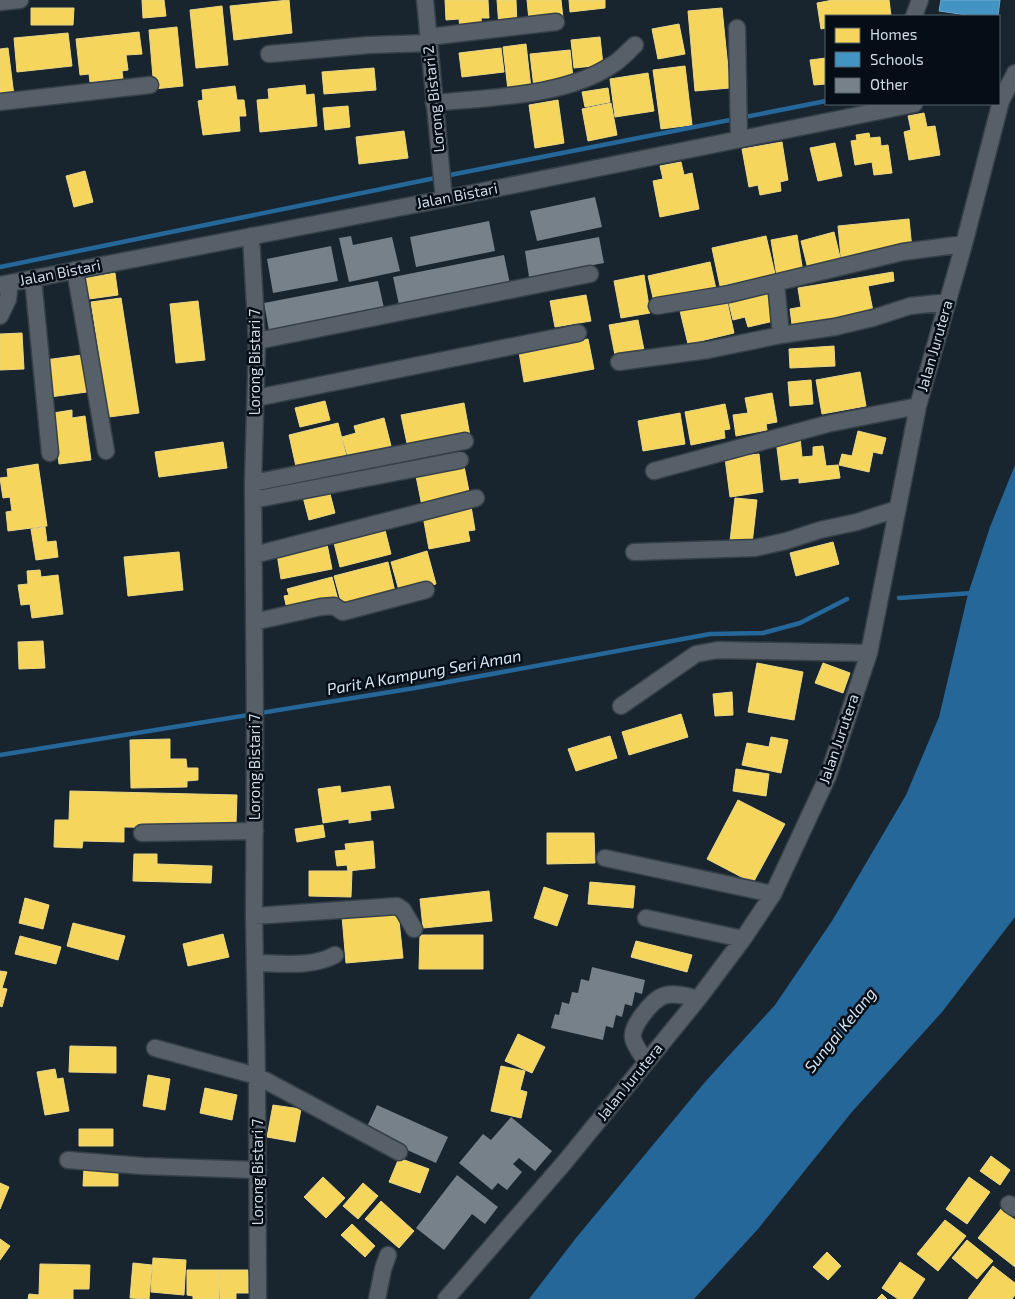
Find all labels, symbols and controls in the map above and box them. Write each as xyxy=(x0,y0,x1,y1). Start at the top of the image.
legend xyxy=(825,15,1000,105)
text: Homes xyxy=(870,25,917,43)
street label: Lorong Bistari 2 xyxy=(418,45,448,153)
text: Schools xyxy=(870,50,924,68)
text: Other xyxy=(870,75,909,93)
street label: Jalan Bistari xyxy=(415,178,499,212)
street label: Jalan Bistari xyxy=(18,255,102,289)
street label: Jalan Jurutera xyxy=(912,298,956,393)
street label: Lorong Bistari 7 xyxy=(245,309,263,415)
water label: Parit A Kampung Seri Aman xyxy=(325,645,523,698)
street label: Jalan Jurutera xyxy=(814,691,862,786)
street label: Lorong Bistari 7 xyxy=(245,714,263,820)
water label: Sungai Kelang xyxy=(800,984,879,1076)
street label: Jalan Jurutera xyxy=(593,1039,666,1124)
street label: Lorong Bistari 7 xyxy=(248,1119,266,1225)

